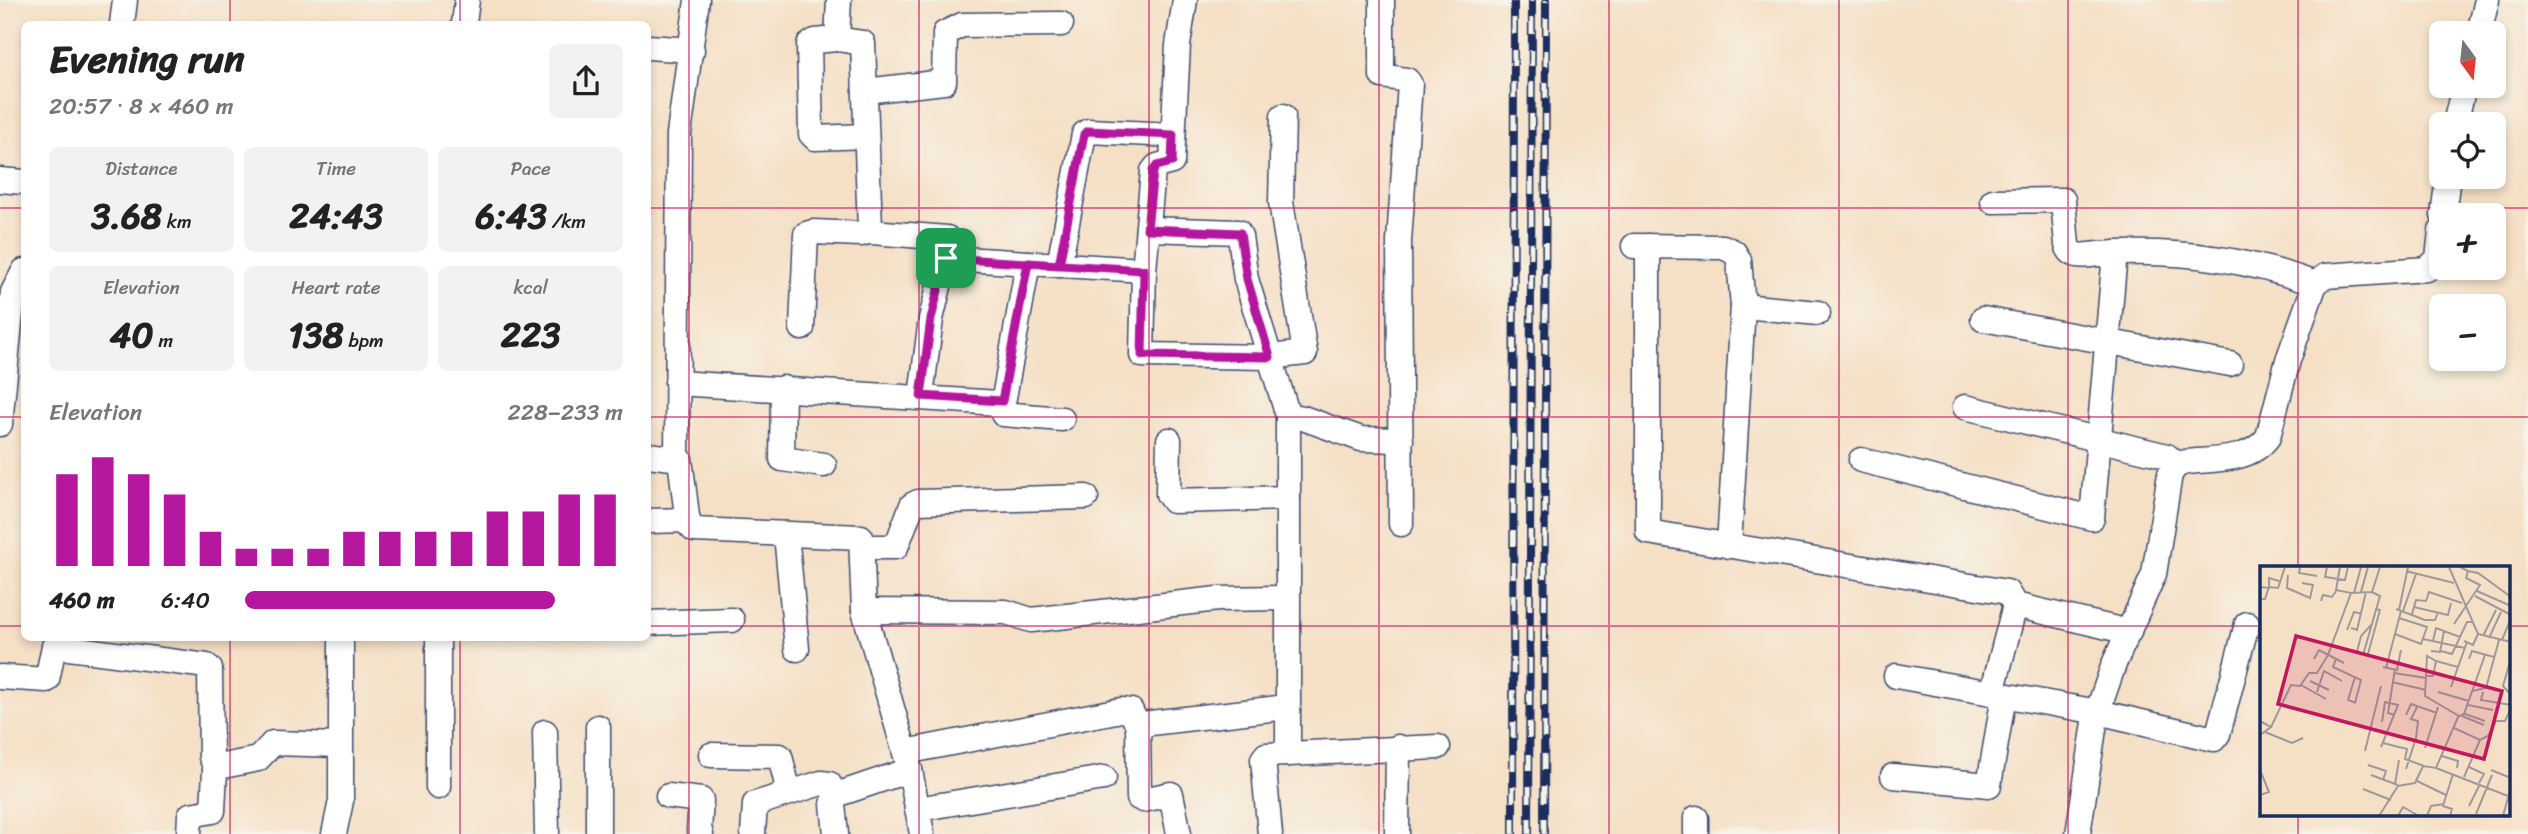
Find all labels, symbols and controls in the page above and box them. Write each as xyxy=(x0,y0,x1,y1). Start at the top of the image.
north arrow xyxy=(2429,21,2506,98)
map controls xyxy=(2429,21,2506,371)
text: Evening run xyxy=(49,26,245,93)
button: share xyxy=(549,44,623,118)
text: 20:57 · 8 × 460 m xyxy=(49,86,233,127)
button: locate xyxy=(2429,112,2506,189)
text: Distance xyxy=(105,152,177,185)
text: Time xyxy=(316,152,356,185)
text: Pace xyxy=(511,152,551,185)
text: 3.68 xyxy=(91,185,162,247)
text: 24:43 xyxy=(289,185,383,247)
text: 6:43 xyxy=(475,185,547,247)
button: + xyxy=(2429,203,2506,280)
text: km xyxy=(162,205,192,238)
text: /km xyxy=(547,205,586,238)
pin xyxy=(916,228,976,288)
icon: arrive xyxy=(927,239,965,277)
text: Elevation xyxy=(103,271,180,304)
text: Heart rate xyxy=(291,271,381,304)
text: kcal xyxy=(513,271,548,304)
button: − xyxy=(2429,294,2506,371)
text: 40 xyxy=(110,304,154,366)
text: 138 xyxy=(288,304,344,366)
text: 223 xyxy=(501,304,560,366)
text: m xyxy=(154,324,173,357)
text: bpm xyxy=(344,324,384,357)
text: Elevation xyxy=(49,392,142,433)
text: 228–233 m xyxy=(507,392,623,433)
inset map xyxy=(2260,566,2510,816)
text: 460 m xyxy=(49,580,115,621)
text: 6:40 xyxy=(161,580,210,621)

